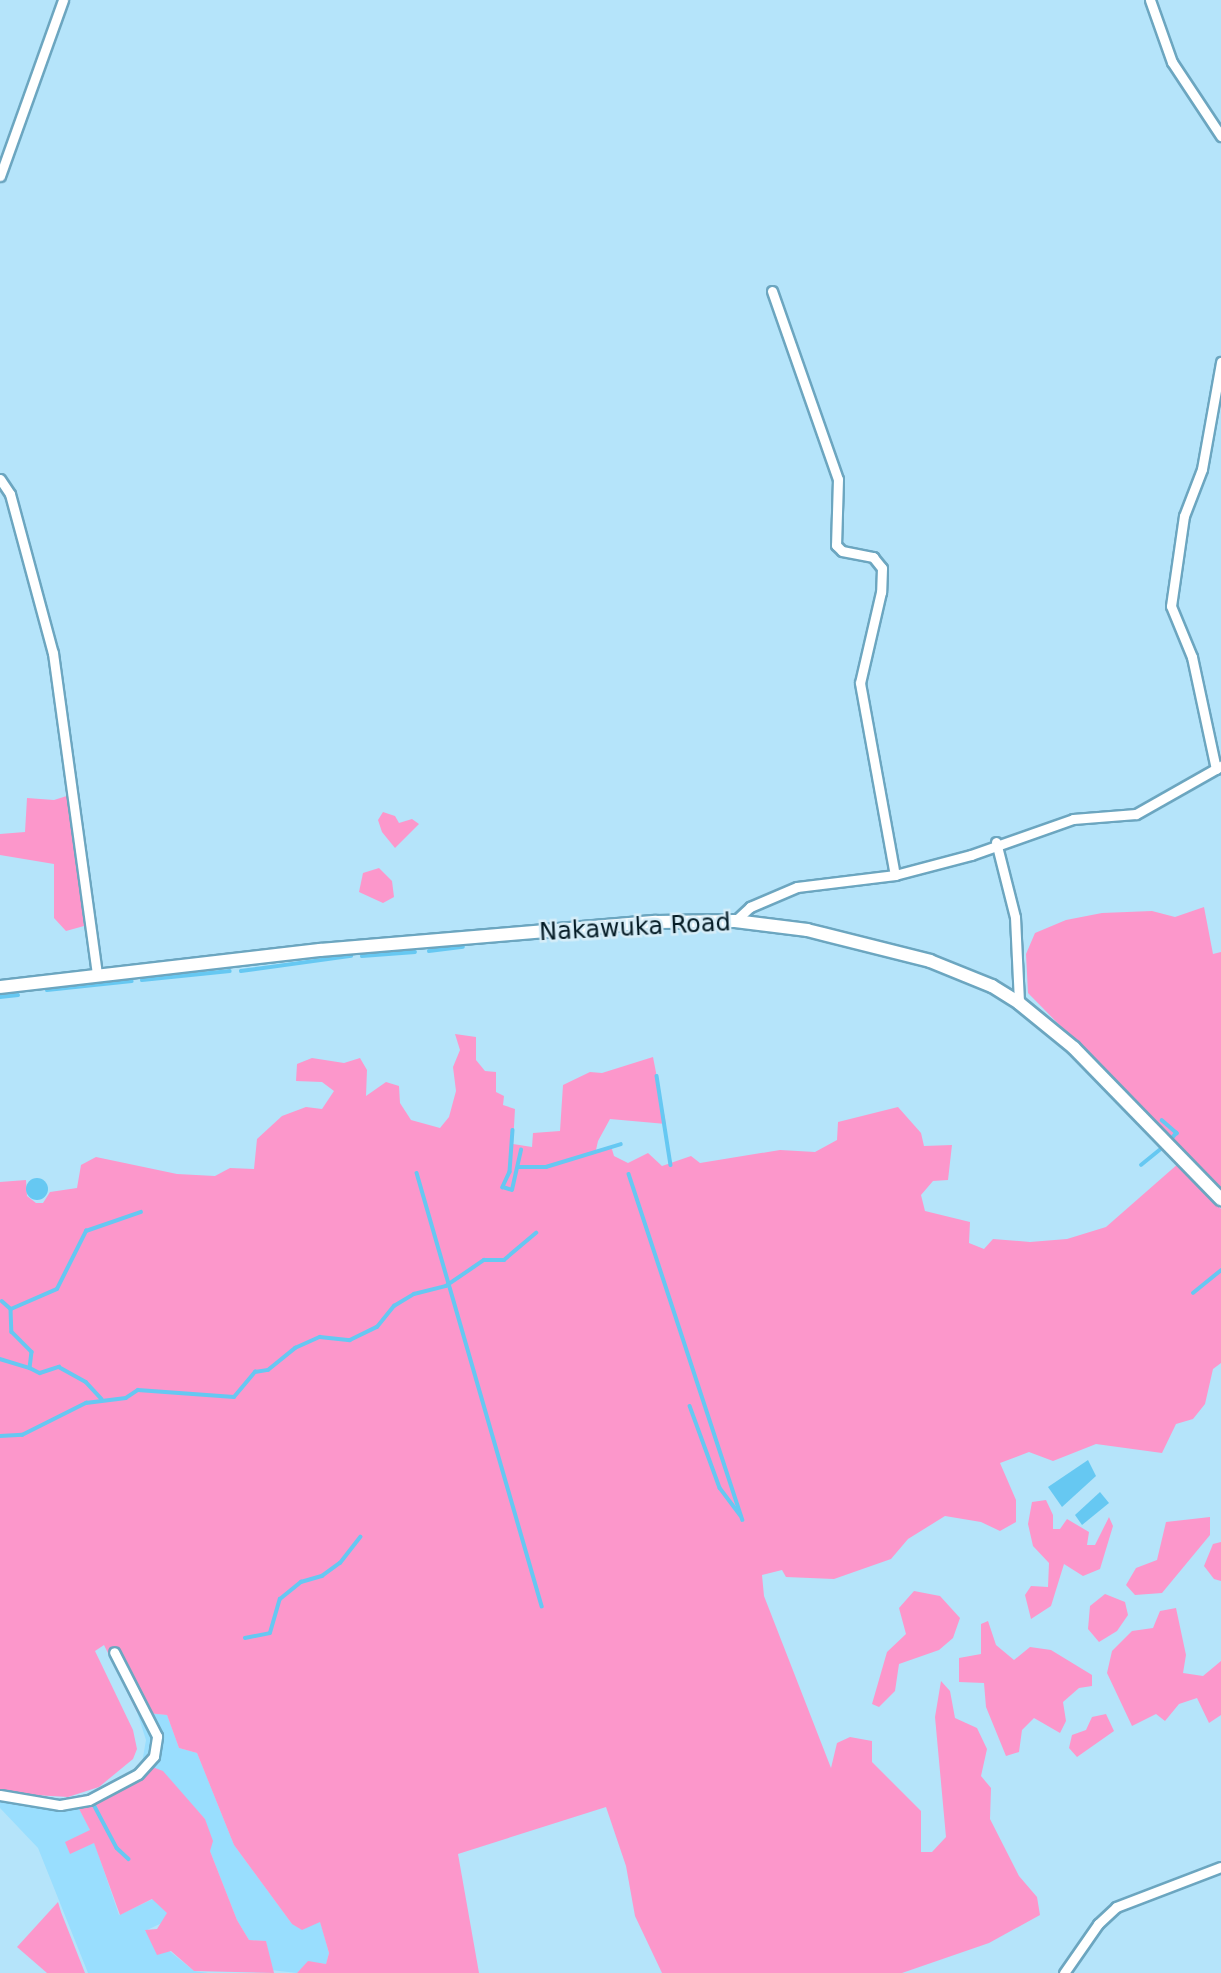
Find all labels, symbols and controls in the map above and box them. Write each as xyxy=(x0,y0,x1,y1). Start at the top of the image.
street label: Nakawuka Road xyxy=(539,909,731,947)

